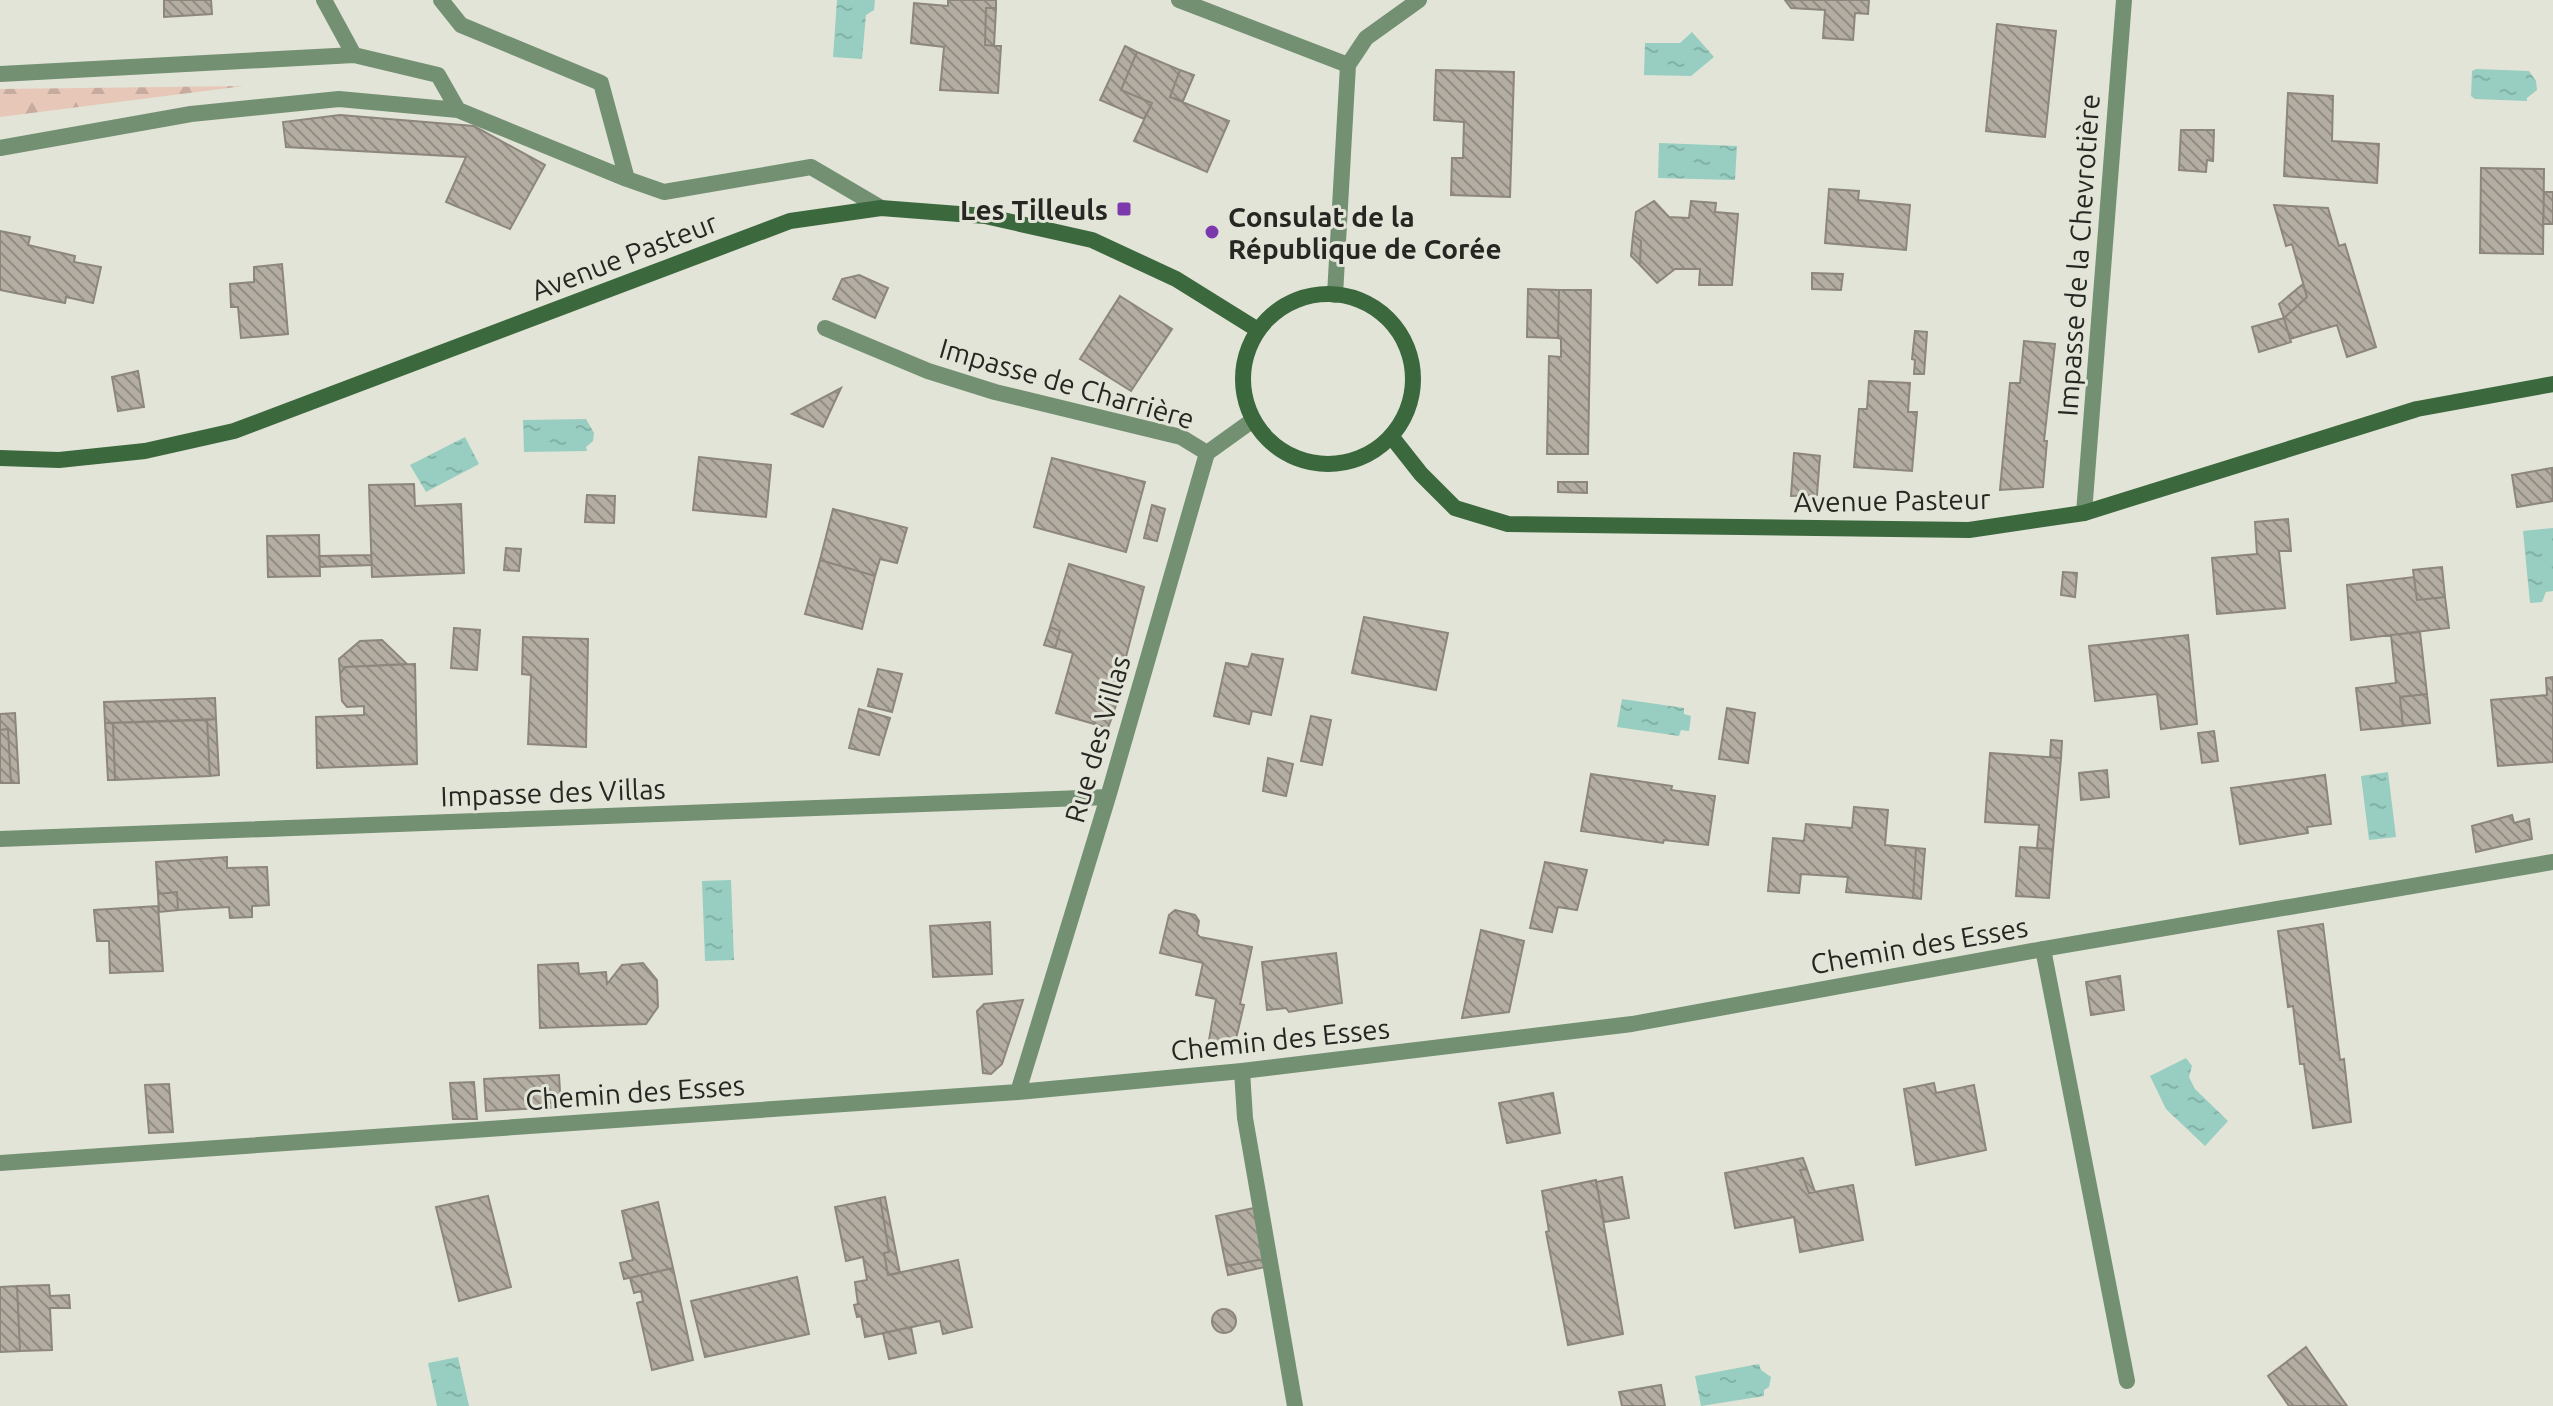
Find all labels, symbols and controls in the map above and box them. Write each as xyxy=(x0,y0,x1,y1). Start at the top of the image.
street label: Impasse de la Chevrotière xyxy=(2051,93,2105,417)
place label: Les Tilleuls xyxy=(960,194,1108,225)
marker: Les Tilleuls xyxy=(1115,200,1133,218)
place label: Consulat de la République de Corée xyxy=(1228,201,1502,264)
street label: Avenue Pasteur xyxy=(527,206,722,306)
marker: Consulat de la République de Corée xyxy=(1203,223,1221,241)
street label: Impasse de Charrière xyxy=(936,332,1198,434)
street label: Avenue Pasteur xyxy=(1793,483,1991,517)
street label: Rue des Villas xyxy=(1058,652,1136,826)
street label: Impasse des Villas xyxy=(440,773,666,811)
street label: Chemin des Esses xyxy=(1808,911,2030,979)
street label: Chemin des Esses xyxy=(1169,1012,1391,1066)
street label: Chemin des Esses xyxy=(524,1069,746,1115)

